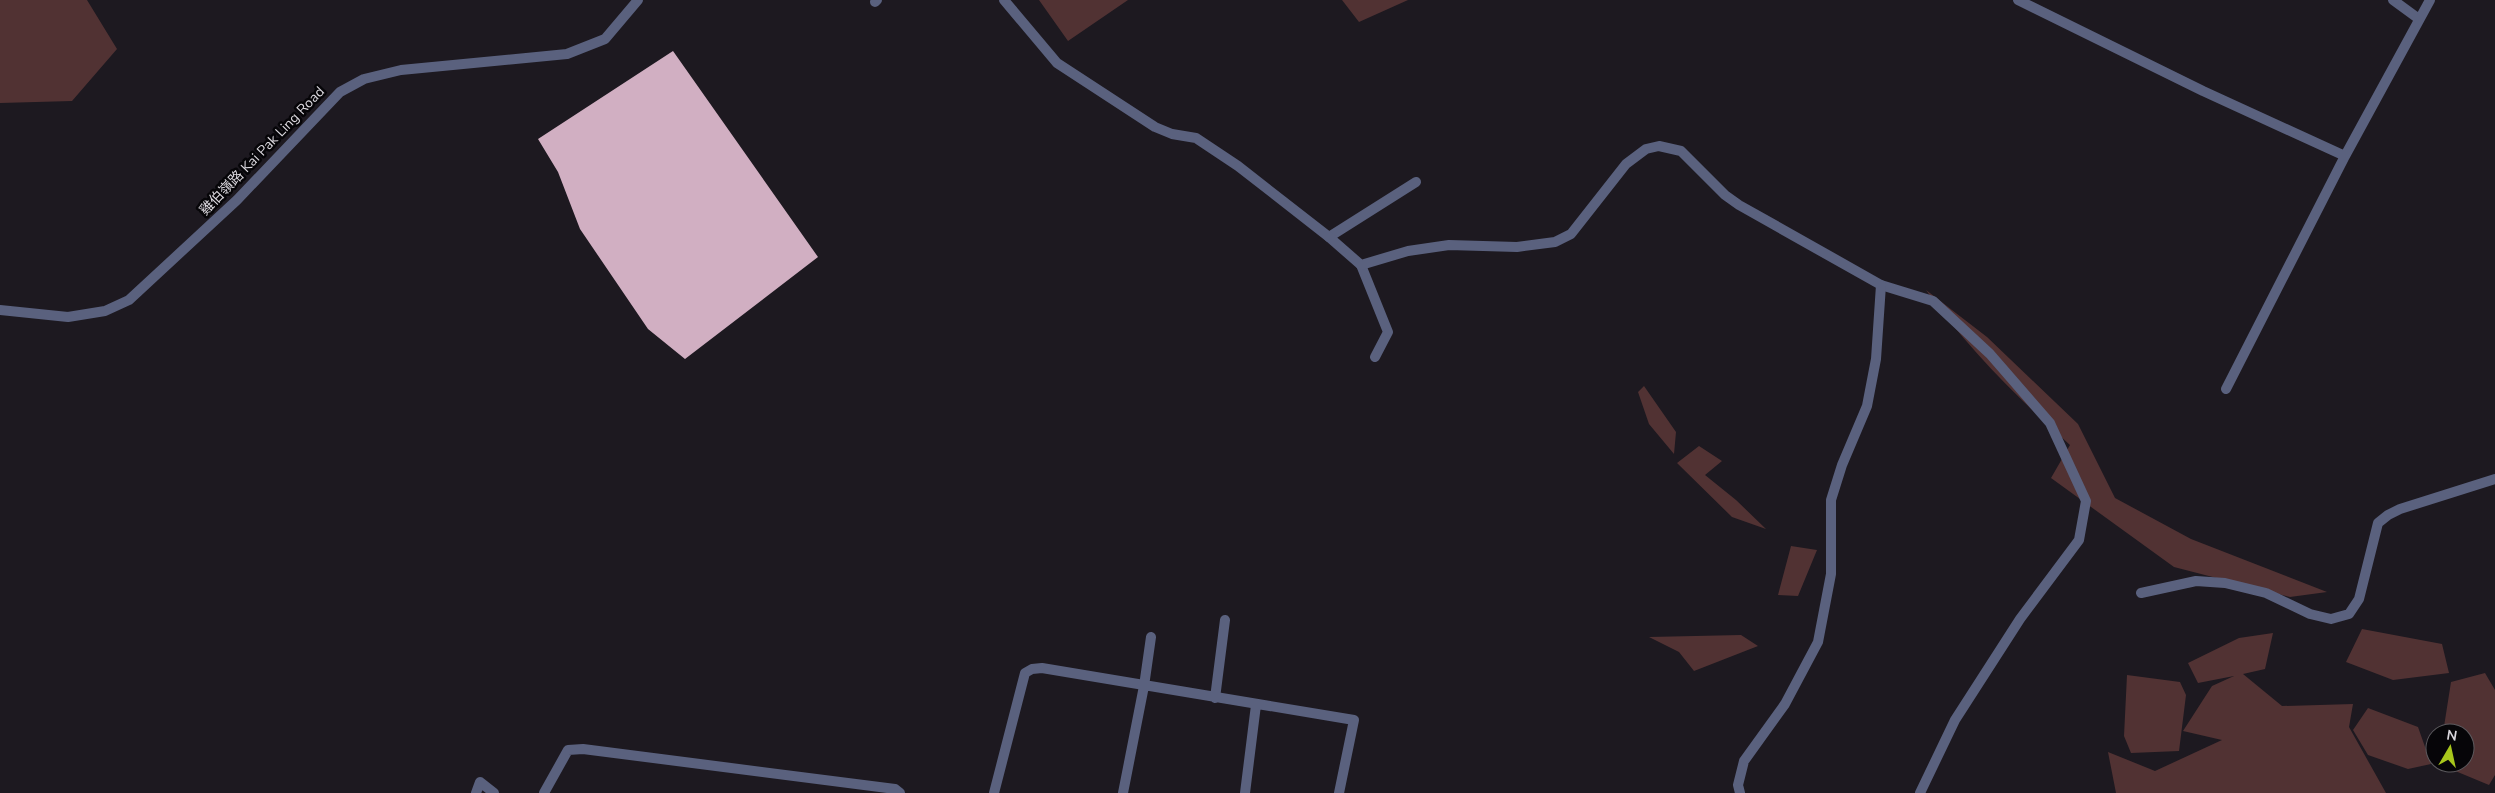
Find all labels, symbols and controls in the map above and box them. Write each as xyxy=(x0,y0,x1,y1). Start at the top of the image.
street label: 雞伯嶺路 Kai Pak Ling Road xyxy=(195,82,329,220)
north arrow xyxy=(2425,723,2475,773)
text: N xyxy=(2445,725,2459,746)

